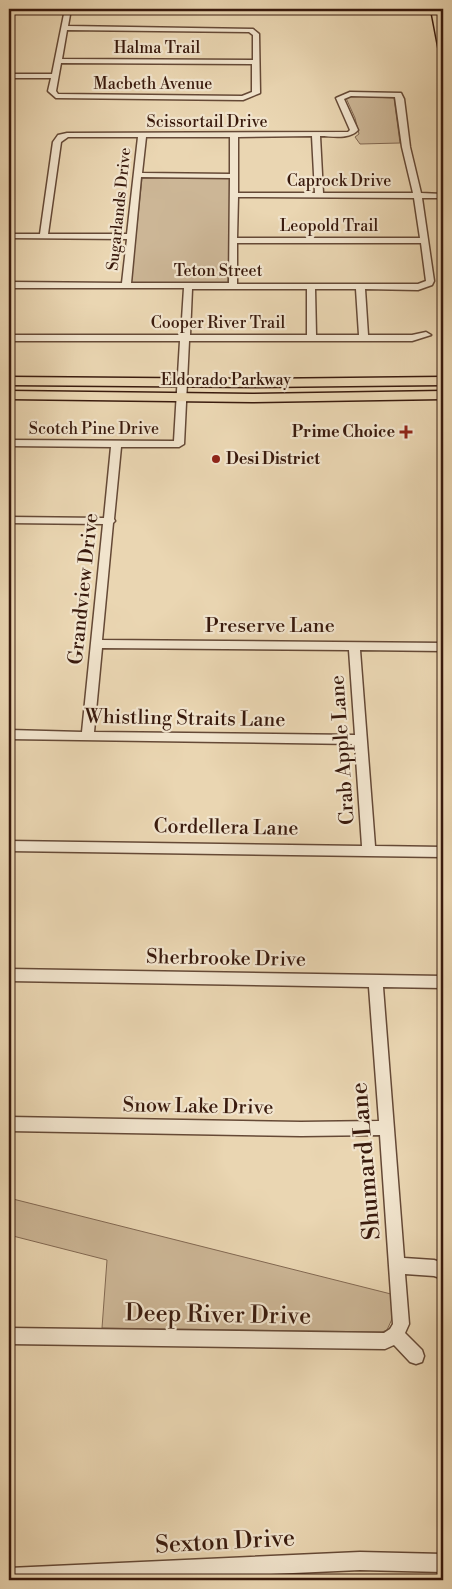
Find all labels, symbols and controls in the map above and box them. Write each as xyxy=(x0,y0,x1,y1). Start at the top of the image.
street label: Halma Trail xyxy=(114,38,201,58)
street label: Macbeth Avenue xyxy=(94,74,212,94)
street label: Scissortail Drive xyxy=(147,112,267,132)
street label: Sugarlands Drive xyxy=(103,146,135,272)
street label: Caprock Drive xyxy=(287,171,391,191)
street label: Leopold Trail xyxy=(280,216,379,236)
street label: Teton Street xyxy=(174,261,263,281)
street label: Cooper River Trail xyxy=(151,313,285,333)
street label: Eldorado Parkway xyxy=(161,370,291,390)
street label: Scotch Pine Drive xyxy=(29,419,159,439)
place label: Prime Choice xyxy=(292,422,395,442)
marker: Prime Choice xyxy=(399,425,413,439)
place label: Desi District xyxy=(226,449,320,469)
marker: Desi District xyxy=(210,453,222,465)
street label: Grandview Drive xyxy=(64,512,104,666)
street label: Preserve Lane xyxy=(205,614,335,639)
street label: Crab Apple Lane xyxy=(325,674,361,826)
street label: Whistling Straits Lane xyxy=(83,705,286,733)
street label: Cordellera Lane xyxy=(153,814,299,842)
street label: Sherbrooke Drive xyxy=(146,945,306,973)
street label: Shumard Lane xyxy=(344,1081,388,1241)
street label: Snow Lake Drive xyxy=(122,1093,274,1121)
street label: Deep River Drive xyxy=(125,1298,311,1332)
street label: Sexton Drive xyxy=(154,1523,296,1561)

